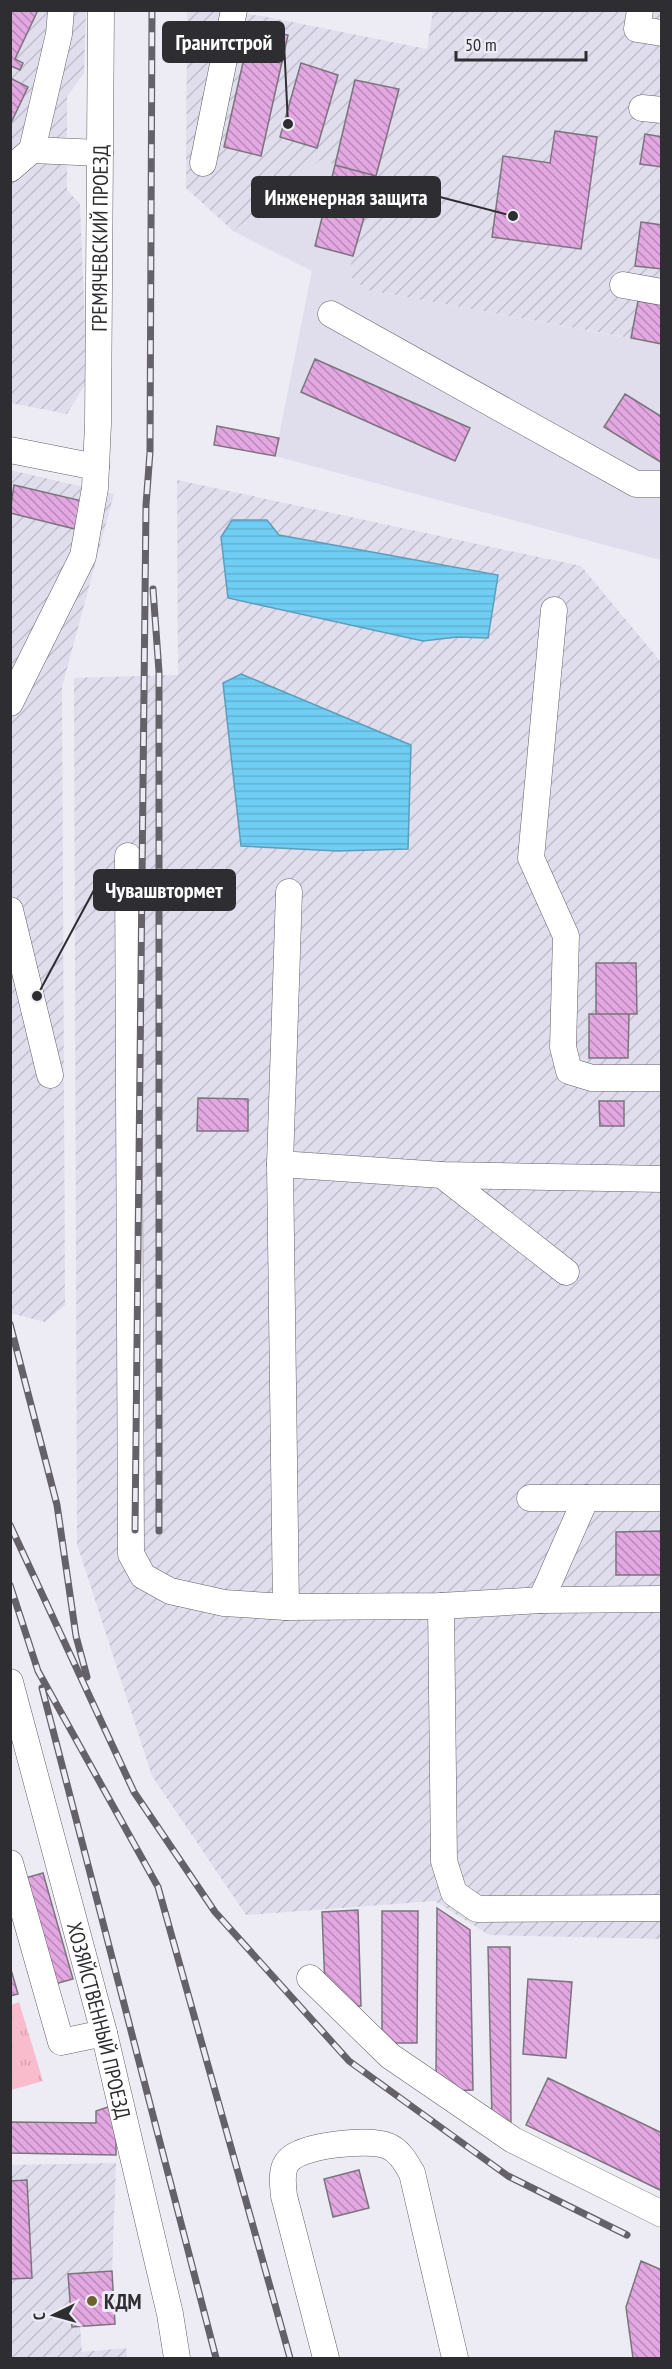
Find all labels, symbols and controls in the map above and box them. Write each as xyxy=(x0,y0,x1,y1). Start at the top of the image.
callout: Гранитстрой xyxy=(163,22,284,62)
scale bar xyxy=(456,24,586,62)
text: Гранитстрой xyxy=(175,28,273,56)
text: 50 m xyxy=(465,33,497,56)
street label: ГРЕМЯЧЕВСКИЙ ПРОЕЗД xyxy=(85,145,114,332)
callout: Инженерная защита xyxy=(252,177,440,217)
text: Инженерная защита xyxy=(264,183,428,211)
callout: Чувашвтормет xyxy=(94,870,235,910)
text: Чувашвтормет xyxy=(105,876,223,904)
street label: ХОЗЯЙСТВЕННЫЙ ПРОЕЗД xyxy=(61,1919,137,2121)
north arrow xyxy=(24,2285,84,2345)
place label: КДМ xyxy=(104,2288,142,2315)
marker: КДМ xyxy=(85,2294,99,2308)
text: С xyxy=(29,2311,49,2321)

